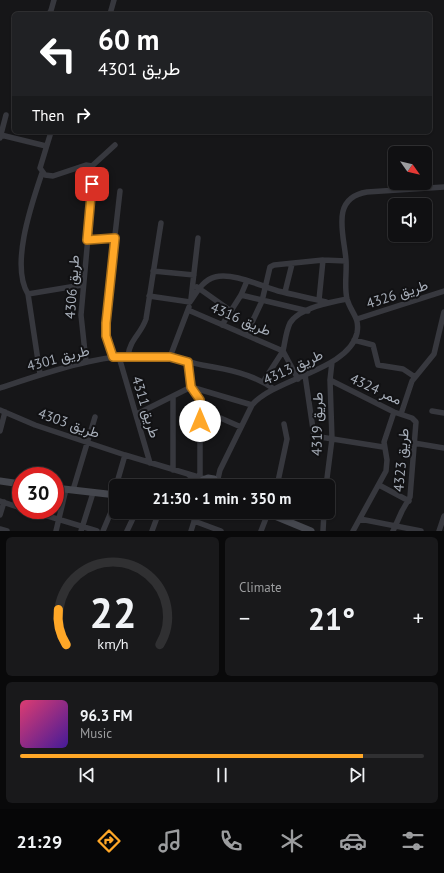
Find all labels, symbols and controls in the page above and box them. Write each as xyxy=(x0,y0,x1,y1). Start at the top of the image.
text: 60 m xyxy=(98,21,159,58)
icon: left xyxy=(32,28,84,80)
text: طريق 4301 xyxy=(98,57,180,80)
icon: right xyxy=(72,104,94,126)
text: Then xyxy=(32,106,64,125)
north arrow xyxy=(388,146,432,190)
map controls xyxy=(388,146,432,242)
pin xyxy=(75,167,109,201)
icon: arrive xyxy=(81,173,103,195)
button: sound xyxy=(388,198,432,242)
street label: طريق 4306 xyxy=(61,254,83,320)
street label: طريق 4326 xyxy=(364,276,430,312)
street label: طريق 4316 xyxy=(208,298,274,340)
street label: طريق 4301 xyxy=(25,341,91,375)
street label: طريق 4313 xyxy=(260,345,326,389)
street label: ممر 4324 xyxy=(347,369,405,409)
street label: طريق 4311 xyxy=(128,374,164,440)
street label: طريق 4319 xyxy=(307,392,327,456)
position arrow xyxy=(179,400,221,442)
street label: طريق 4303 xyxy=(36,404,102,442)
street label: طريق 4323 xyxy=(389,427,413,493)
speed limit sign: 30 xyxy=(12,467,64,519)
text: 21:30 · 1 min · 350 m xyxy=(153,489,291,508)
text: Climate xyxy=(239,579,282,596)
text: 22 xyxy=(89,585,136,638)
text: 21° xyxy=(308,599,355,638)
text: − xyxy=(239,604,250,632)
text: + xyxy=(413,604,424,632)
text: km/h xyxy=(97,633,128,652)
text: 96.3 FM xyxy=(80,706,133,725)
text: Music xyxy=(80,725,112,742)
icon: previous xyxy=(76,764,98,786)
icon: pause xyxy=(211,764,233,786)
icon: next xyxy=(346,764,368,786)
icon: directions xyxy=(95,827,123,855)
icon: music xyxy=(156,827,184,855)
icon: phone xyxy=(217,827,245,855)
icon: climate xyxy=(278,827,306,855)
icon: car xyxy=(339,827,367,855)
icon: filters xyxy=(399,827,427,855)
text: 21:29 xyxy=(16,830,62,853)

